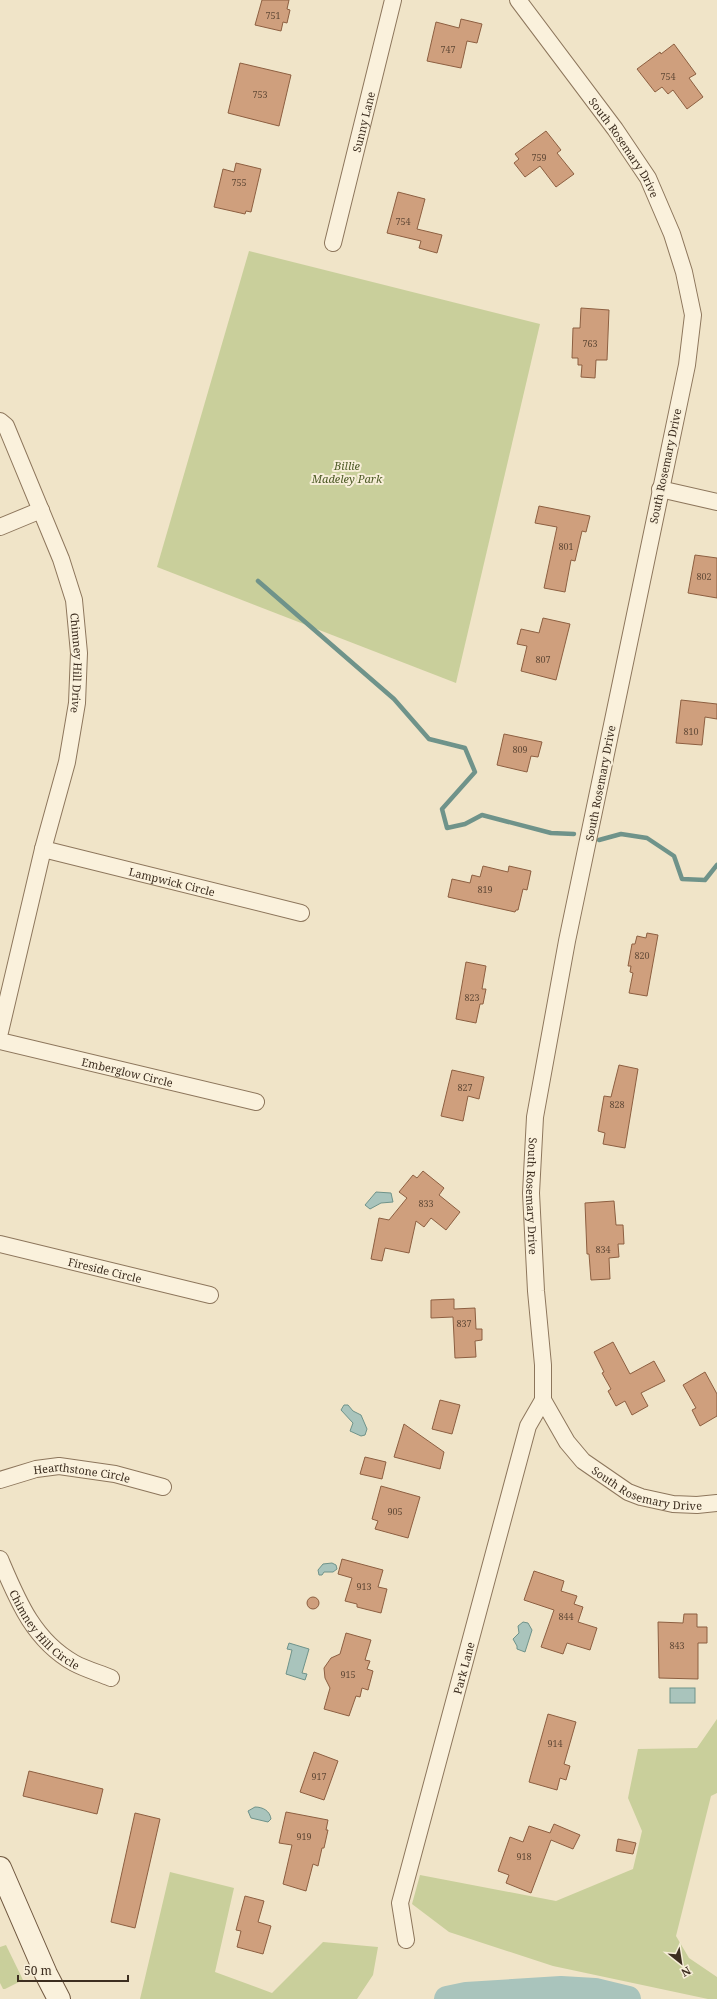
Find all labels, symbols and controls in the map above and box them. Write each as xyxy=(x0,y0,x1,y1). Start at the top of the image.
house number: 751 xyxy=(265,9,281,22)
house number: 747 xyxy=(440,43,456,56)
house number: 754 xyxy=(660,70,676,83)
house number: 753 xyxy=(252,88,268,101)
street label: Sunny Lane xyxy=(348,90,378,154)
street label: South Rosemary Drive xyxy=(586,94,663,200)
house number: 759 xyxy=(531,151,547,164)
house number: 755 xyxy=(231,176,247,189)
house number: 754 xyxy=(395,215,411,228)
house number: 763 xyxy=(582,337,598,350)
street label: South Rosemary Drive xyxy=(645,407,685,525)
park label: Billie Madeley Park xyxy=(311,458,383,486)
house number: 801 xyxy=(558,540,574,553)
house number: 802 xyxy=(696,570,712,583)
street label: Chimney Hill Drive xyxy=(68,612,87,715)
house number: 807 xyxy=(535,653,551,666)
street label: South Rosemary Drive xyxy=(581,724,619,842)
house number: 810 xyxy=(683,725,699,738)
house number: 809 xyxy=(512,743,528,756)
street label: Lampwick Circle xyxy=(127,863,217,899)
house number: 819 xyxy=(477,883,493,896)
house number: 820 xyxy=(634,949,650,962)
house number: 823 xyxy=(464,991,480,1004)
street label: Emberglow Circle xyxy=(80,1053,175,1090)
house number: 827 xyxy=(457,1081,473,1094)
house number: 828 xyxy=(609,1098,625,1111)
street label: South Rosemary Drive xyxy=(523,1137,542,1255)
house number: 833 xyxy=(418,1197,434,1210)
house number: 834 xyxy=(595,1243,611,1256)
street label: Fireside Circle xyxy=(67,1253,143,1286)
house number: 837 xyxy=(456,1317,472,1330)
street label: Hearthstone Circle xyxy=(32,1458,132,1485)
street label: South Rosemary Drive xyxy=(589,1462,703,1513)
house number: 905 xyxy=(387,1505,403,1518)
house number: 913 xyxy=(356,1580,372,1593)
street label: Chimney Hill Circle xyxy=(7,1587,83,1672)
house number: 844 xyxy=(558,1610,574,1623)
house number: 843 xyxy=(669,1639,685,1652)
street label: Park Lane xyxy=(449,1640,477,1696)
house number: 915 xyxy=(340,1668,356,1681)
house number: 914 xyxy=(547,1737,563,1750)
house number: 917 xyxy=(311,1770,327,1783)
house number: 919 xyxy=(296,1830,312,1843)
house number: 918 xyxy=(516,1850,532,1863)
north arrow xyxy=(661,1943,701,1983)
scale bar xyxy=(18,1957,128,1983)
text: 50 m xyxy=(24,1962,52,1979)
text: N xyxy=(678,1963,694,1981)

